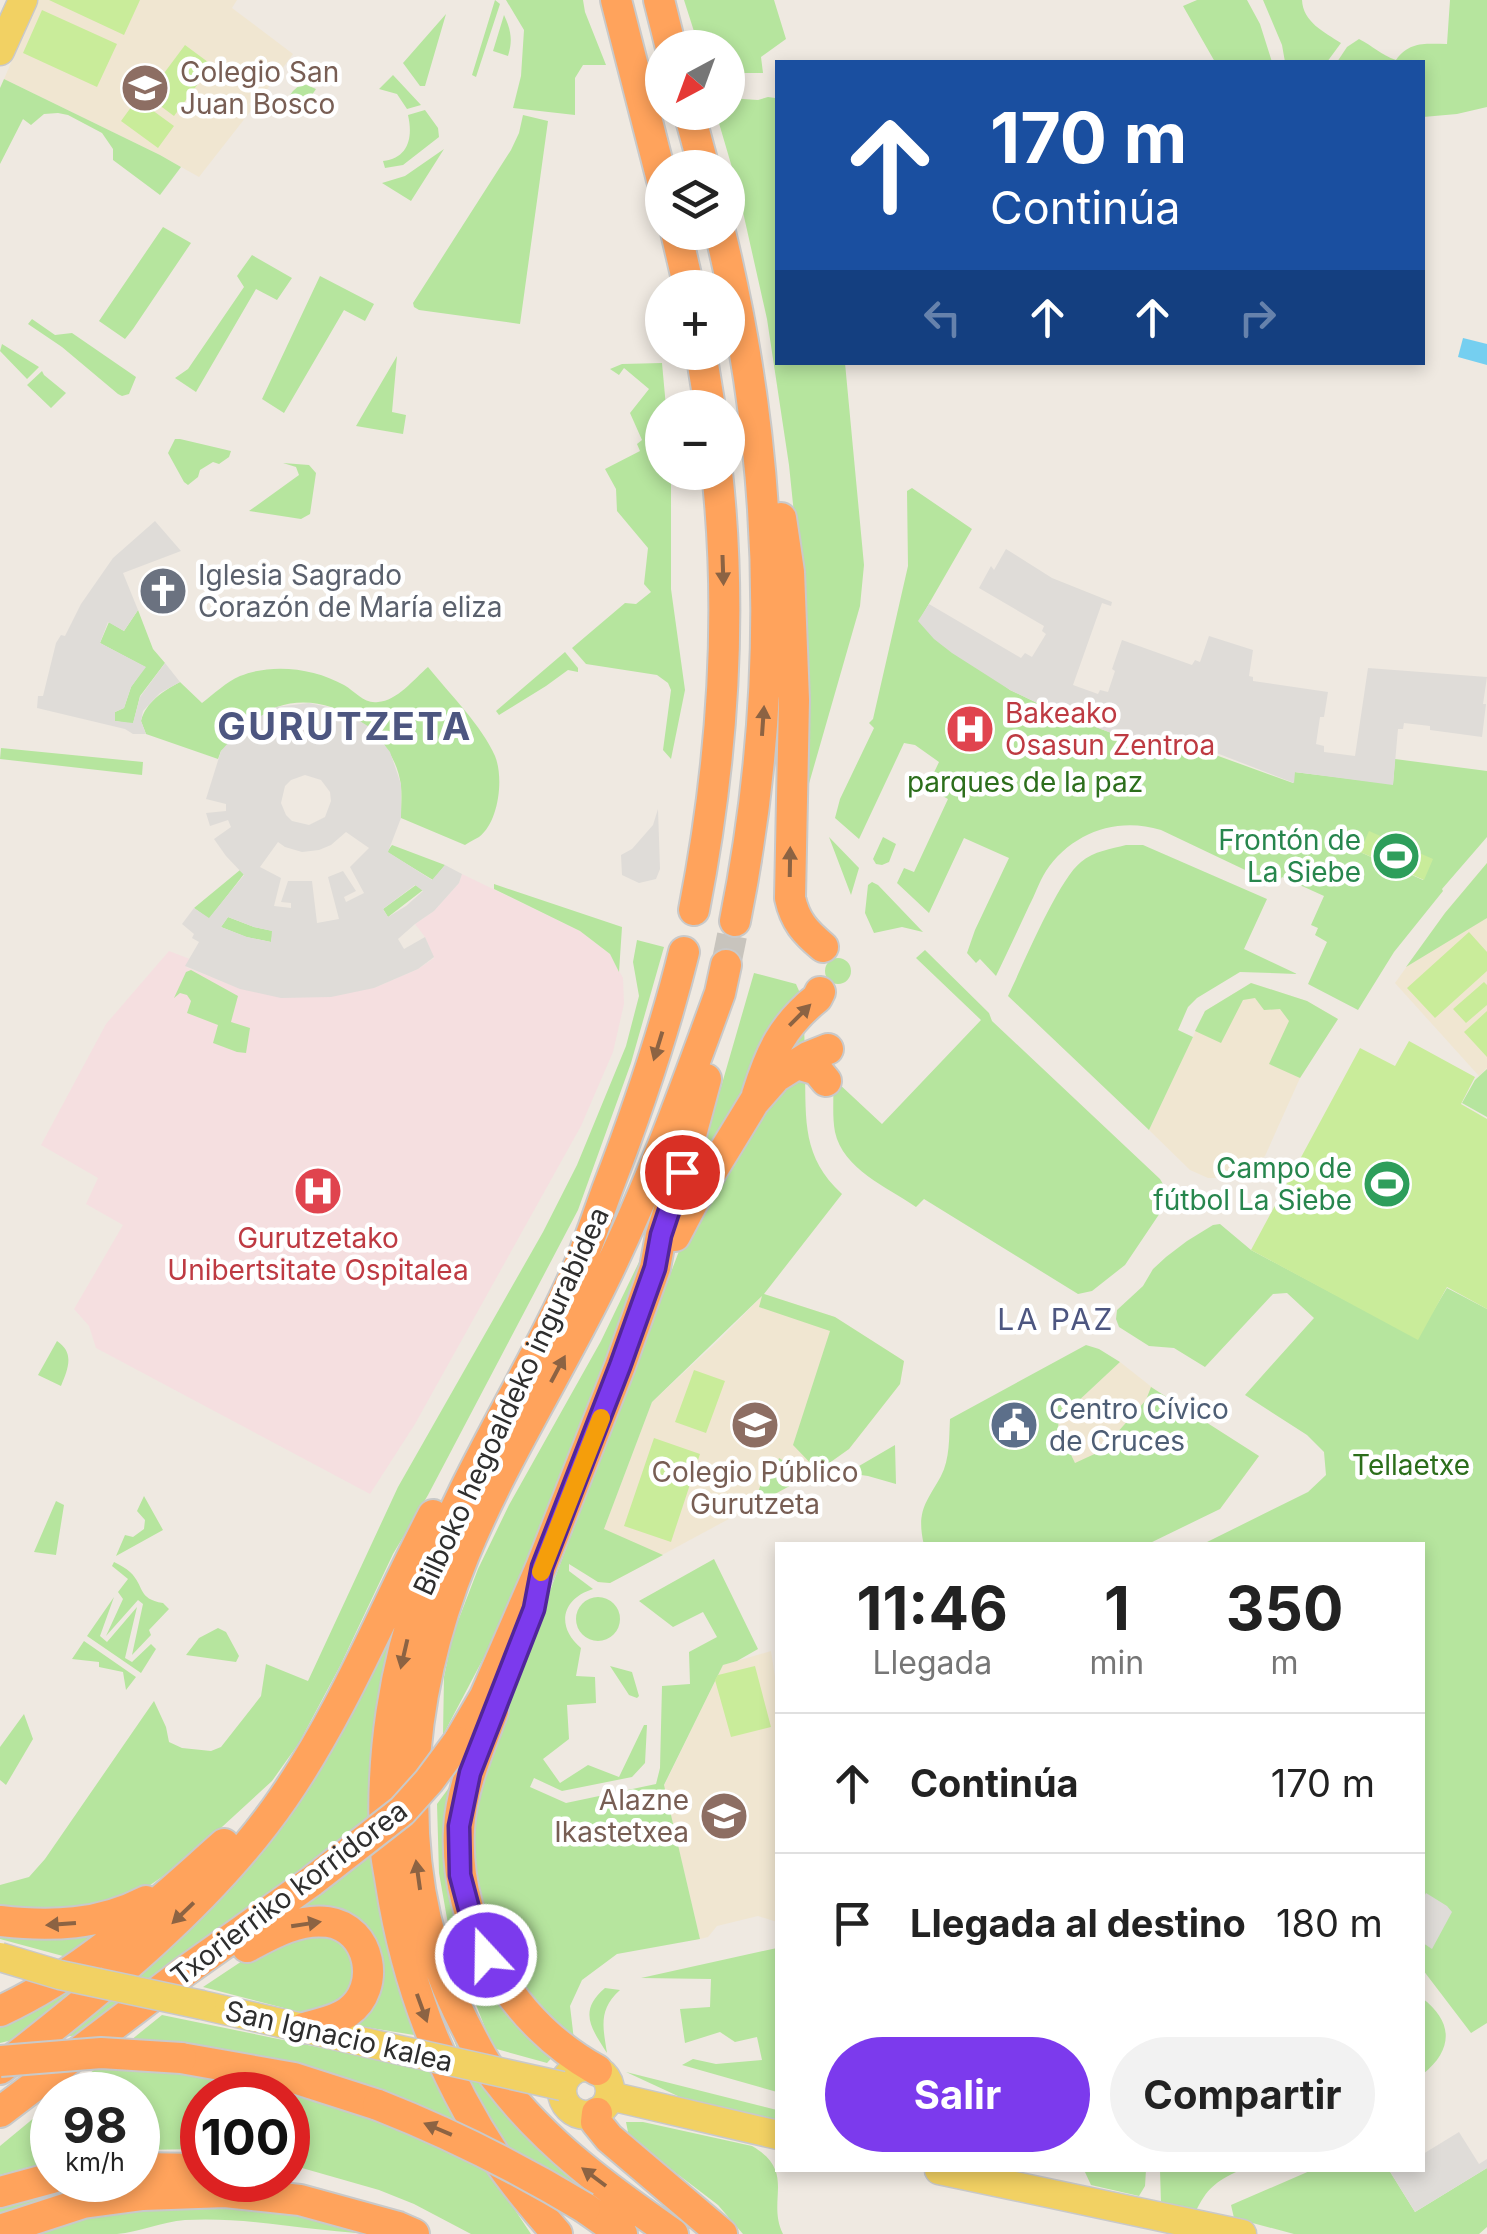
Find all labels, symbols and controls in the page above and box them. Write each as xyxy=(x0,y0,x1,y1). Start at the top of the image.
north arrow xyxy=(645,30,745,130)
map controls xyxy=(645,30,745,490)
place label: Colegio San Juan Bosco xyxy=(180,55,339,121)
school or university icon: Colegio San Juan Bosco xyxy=(119,62,171,114)
text: 170 m xyxy=(990,95,1187,180)
icon: ahead xyxy=(825,100,955,230)
button: layers xyxy=(645,150,745,250)
text: Continúa xyxy=(990,180,1181,235)
button: + xyxy=(645,270,745,370)
icon: left xyxy=(915,290,970,345)
icon: ahead xyxy=(1020,290,1075,345)
icon: ahead xyxy=(1125,290,1180,345)
icon: right xyxy=(1230,290,1285,345)
button: − xyxy=(645,390,745,490)
one-way arrow xyxy=(716,554,732,586)
place label: Iglesia Sagrado Corazón de María eliza xyxy=(198,558,503,624)
church icon: Iglesia Sagrado Corazón de María eliza xyxy=(137,565,189,617)
place label: Bakeako Osasun Zentroa xyxy=(1005,696,1215,762)
district label: GURUTZETA xyxy=(217,703,473,749)
hospital icon: Bakeako Osasun Zentroa xyxy=(944,703,996,755)
one-way arrow xyxy=(756,704,772,736)
park label: parques de la paz xyxy=(907,765,1143,799)
place label: Frontón de La Siebe xyxy=(1218,823,1361,889)
sports icon: Frontón de La Siebe xyxy=(1370,830,1422,882)
one-way arrow xyxy=(783,845,799,877)
one-way arrow xyxy=(787,1003,811,1027)
one-way arrow xyxy=(650,1032,665,1062)
pin xyxy=(640,1130,725,1215)
icon: arrive xyxy=(655,1145,710,1200)
place label: Campo de fútbol La Siebe xyxy=(1153,1151,1352,1217)
sports icon: Campo de fútbol La Siebe xyxy=(1361,1158,1413,1210)
hospital icon: Gurutzetako Unibertsitate Ospitalea xyxy=(292,1165,344,1217)
street label: Bilboko hegoaldeko ingurabidea xyxy=(406,1201,616,1601)
place label: Gurutzetako Unibertsitate Ospitalea xyxy=(167,1221,469,1287)
district label: LA PAZ xyxy=(997,1301,1115,1337)
one-way arrow xyxy=(550,1355,567,1384)
place label: Centro Cívico de Cruces xyxy=(1049,1392,1229,1458)
school or university icon: Colegio Público Gurutzeta xyxy=(729,1399,781,1451)
public building icon: Centro Cívico de Cruces xyxy=(988,1399,1040,1451)
park label: Tellaetxe xyxy=(1352,1448,1470,1482)
place label: Colegio Público Gurutzeta xyxy=(652,1455,858,1521)
text: 11:46 xyxy=(857,1572,1008,1644)
text: 1 xyxy=(1104,1572,1130,1644)
text: 350 xyxy=(1226,1572,1343,1644)
one-way arrow xyxy=(396,1639,411,1670)
text: Llegada xyxy=(872,1643,992,1682)
text: min xyxy=(1090,1643,1144,1682)
text: m xyxy=(1271,1643,1299,1682)
icon: ahead xyxy=(825,1756,880,1811)
text: Continúa xyxy=(910,1760,1079,1806)
text: 170 m xyxy=(1271,1760,1375,1806)
place label: Alazne Ikastetxea xyxy=(554,1783,689,1849)
school or university icon: Alazne Ikastetxea xyxy=(698,1790,750,1842)
street label: Txorierriko korridorea xyxy=(164,1793,414,1993)
one-way arrow xyxy=(409,1858,425,1890)
icon: arrive xyxy=(825,1896,880,1951)
one-way arrow xyxy=(171,1900,195,1924)
text: Llegada al destino xyxy=(910,1900,1246,1946)
text: 180 m xyxy=(1276,1900,1383,1946)
position arrow xyxy=(434,1903,538,2007)
one-way arrow xyxy=(45,1916,77,1932)
one-way arrow xyxy=(291,1916,323,1932)
street label: San Ignacio kalea xyxy=(222,1993,456,2079)
one-way arrow xyxy=(415,1994,430,2024)
button: Salir xyxy=(825,2037,1090,2152)
button: Compartir xyxy=(1110,2037,1375,2152)
speed limit sign: 100 xyxy=(180,2072,310,2202)
text: 98 xyxy=(62,2095,128,2155)
one-way arrow xyxy=(423,2121,453,2137)
text: km/h xyxy=(65,2147,125,2177)
one-way arrow xyxy=(581,2167,607,2188)

